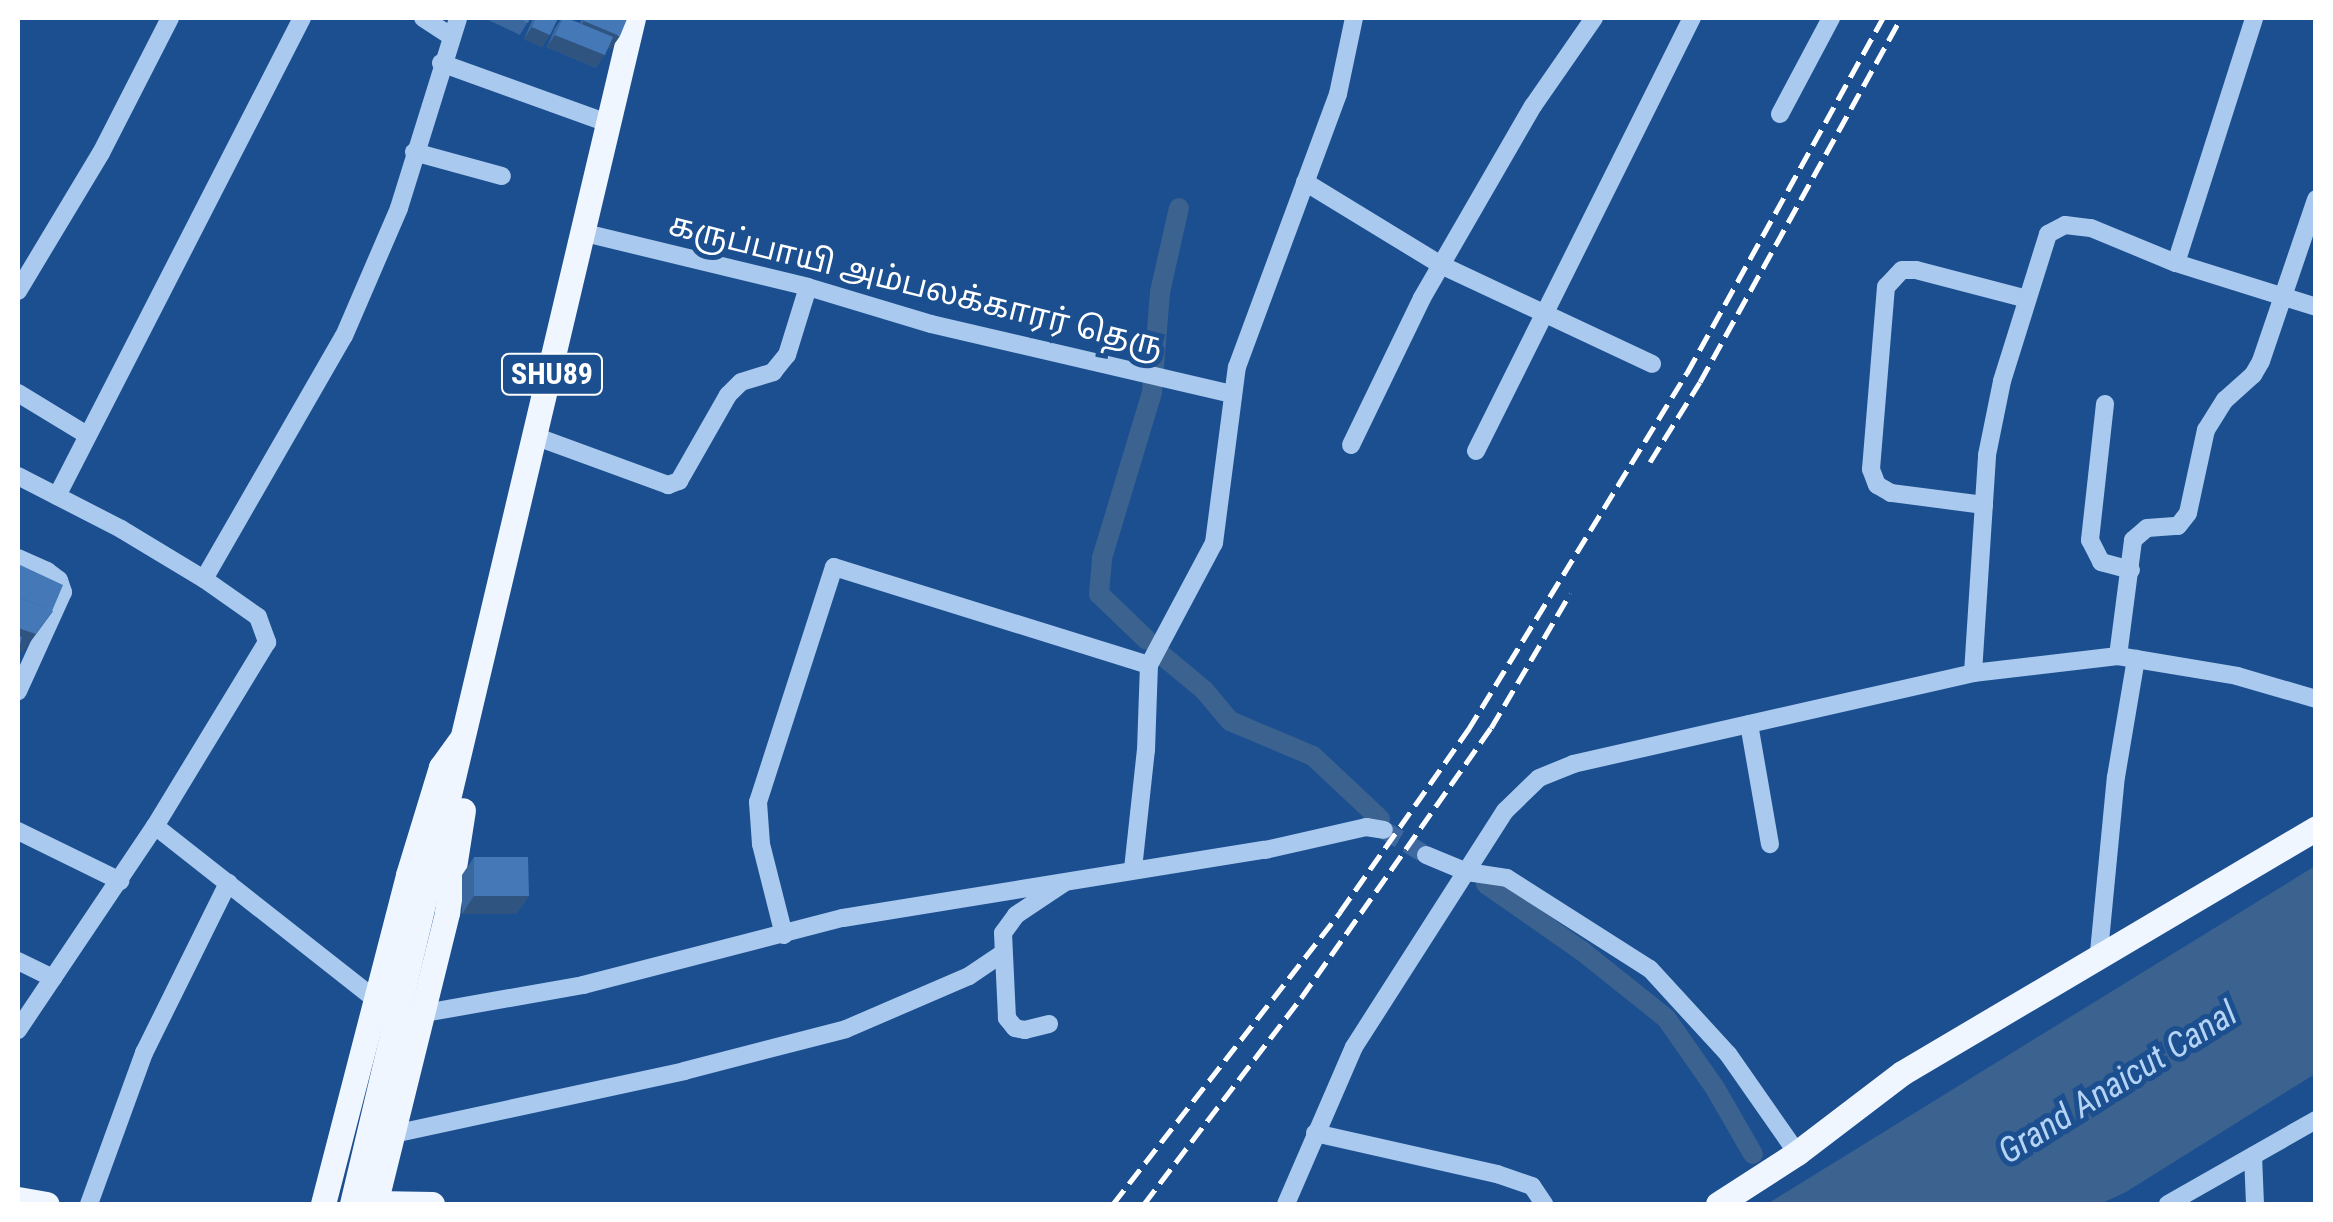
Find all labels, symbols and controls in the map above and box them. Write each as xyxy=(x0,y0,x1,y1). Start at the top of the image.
street label: கருப்பாயி அம்பலக்காரர் தெரு xyxy=(665,205,1167,365)
road number: SHU89 xyxy=(500,349,604,399)
water label: Grand Anaicut Canal xyxy=(1991,993,2245,1173)

